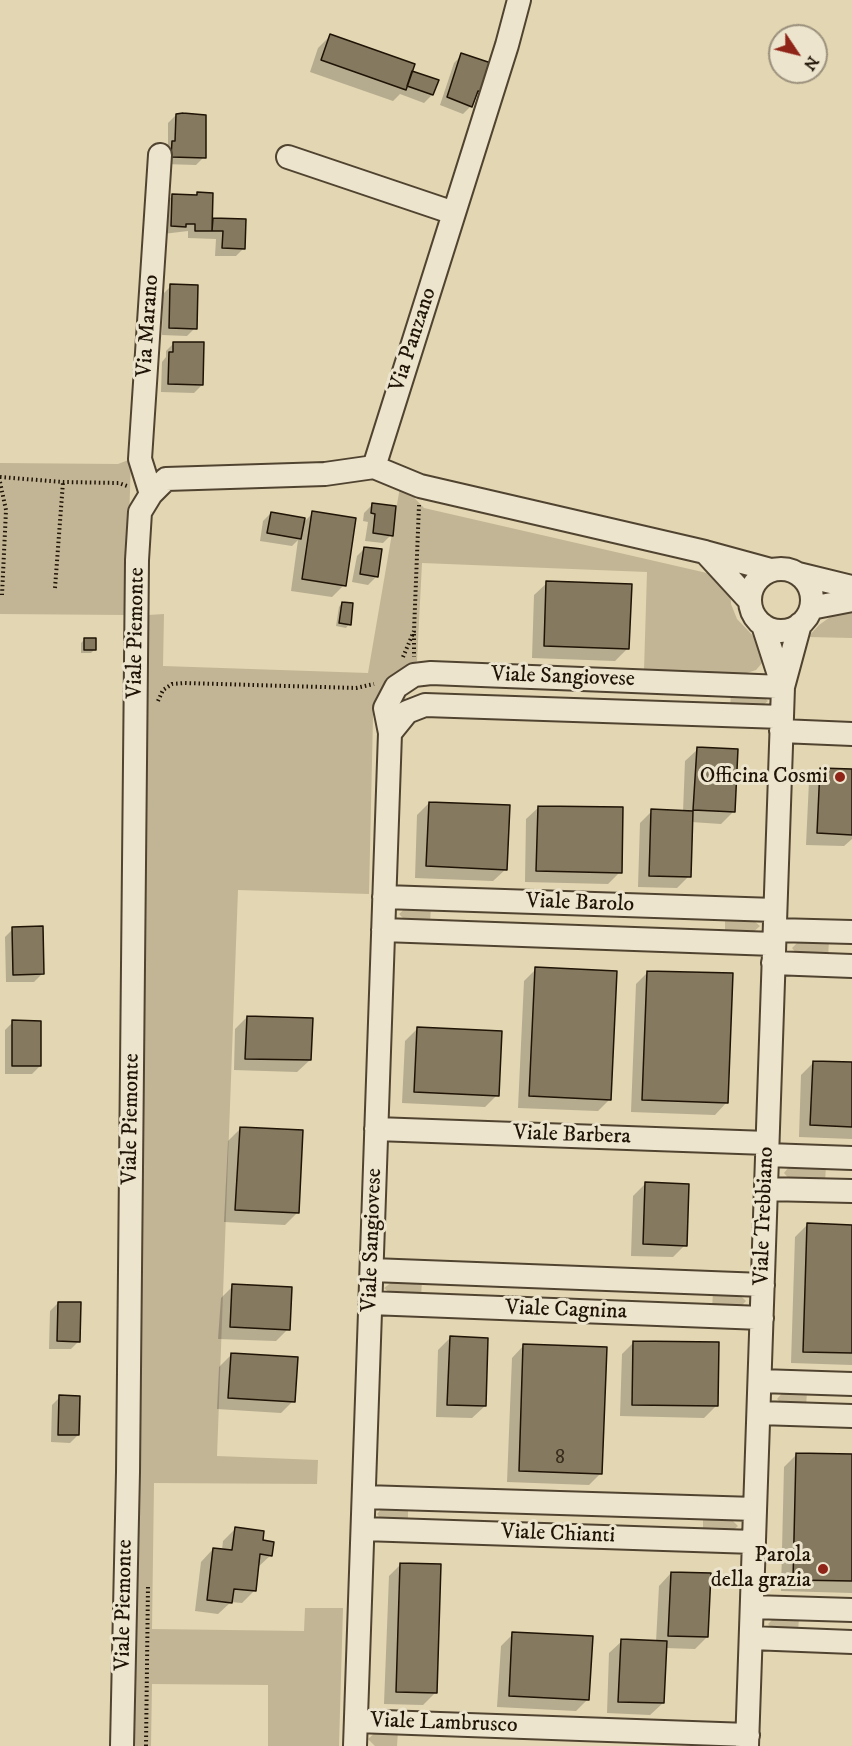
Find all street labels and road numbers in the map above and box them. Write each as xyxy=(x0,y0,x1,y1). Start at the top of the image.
street label: Via Marano xyxy=(132,274,166,378)
street label: Via Panzano xyxy=(385,285,443,395)
street label: Viale Piemonte xyxy=(123,567,151,699)
street label: Viale Sangiovese xyxy=(491,662,635,694)
street label: Viale Barolo xyxy=(525,889,635,919)
street label: Viale Piemonte xyxy=(118,1053,146,1185)
street label: Viale Barbera xyxy=(513,1121,631,1151)
street label: Viale Trebbiano xyxy=(749,1146,781,1286)
street label: Viale Sangiovese xyxy=(357,1168,389,1312)
street label: Viale Cagnina xyxy=(505,1296,627,1326)
street label: Viale Chianti xyxy=(500,1520,616,1550)
street label: Viale Piemonte xyxy=(111,1539,139,1671)
street label: Viale Lambrusco xyxy=(370,1708,518,1740)

